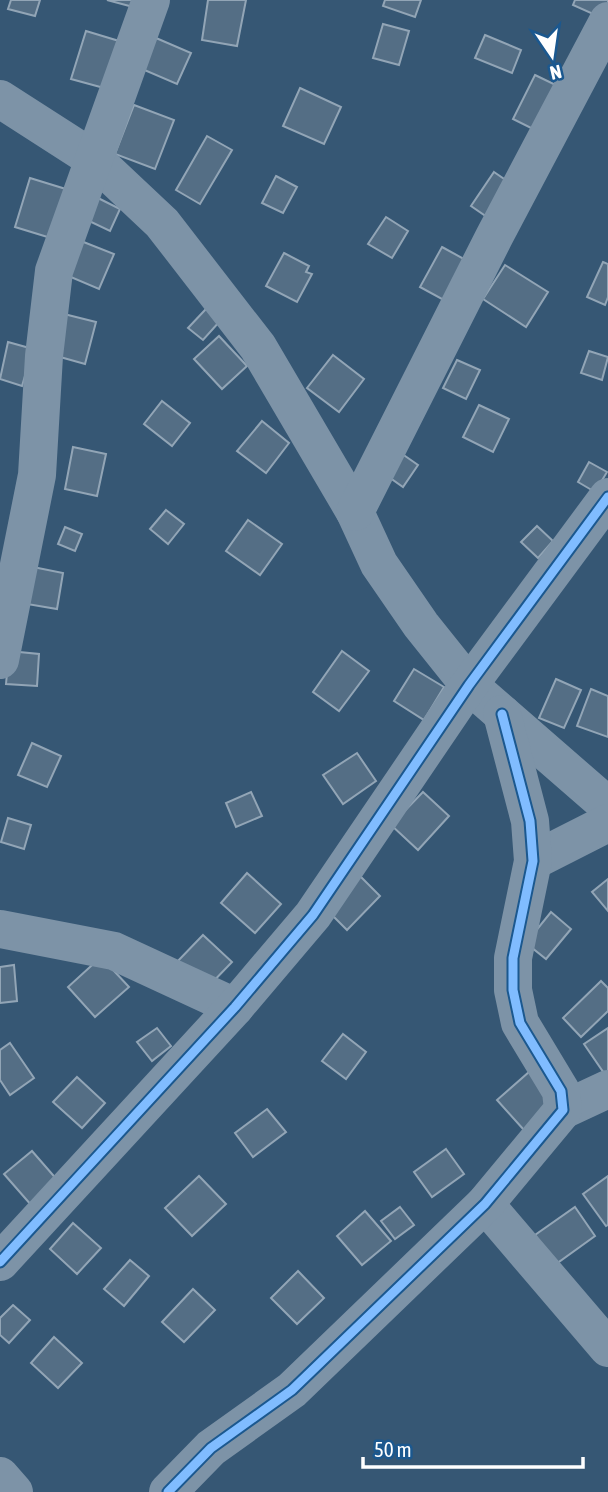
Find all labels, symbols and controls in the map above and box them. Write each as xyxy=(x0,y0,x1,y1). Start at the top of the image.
north arrow xyxy=(517,21,587,91)
text: N xyxy=(548,61,564,85)
scale bar xyxy=(363,1426,584,1470)
text: 50 m xyxy=(374,1437,412,1461)

